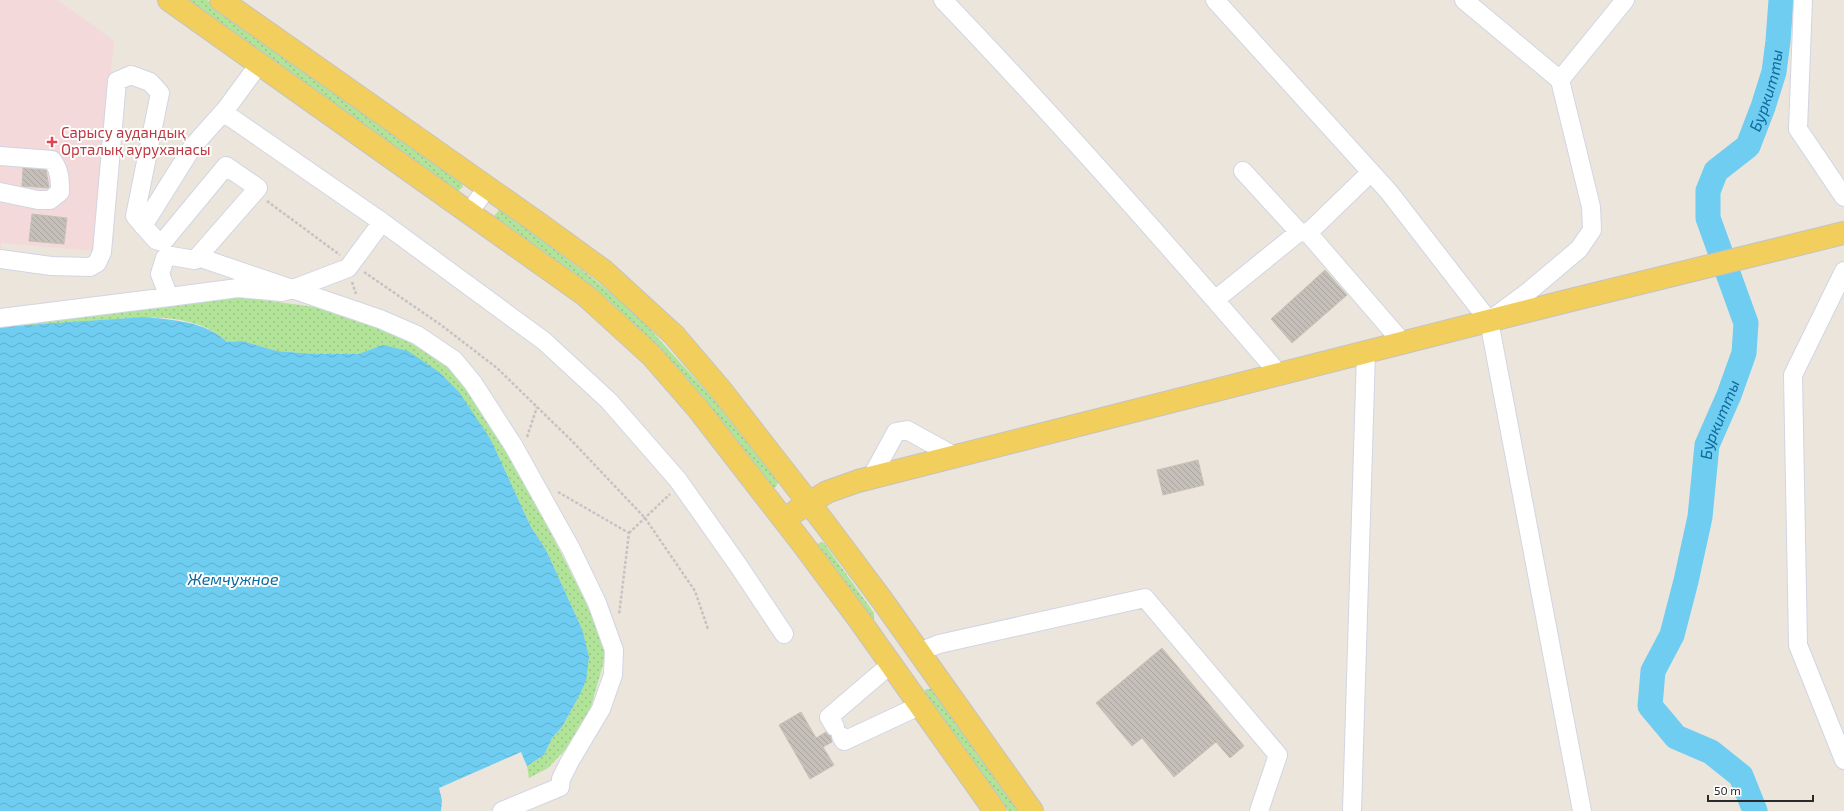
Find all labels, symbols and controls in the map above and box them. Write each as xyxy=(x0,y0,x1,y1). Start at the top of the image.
water label: Буркитты xyxy=(1745,48,1786,134)
place label: Сарысу аудандық Орталық ауруханасы xyxy=(61,123,211,159)
marker: Сарысу аудандық Орталық ауруханасы xyxy=(46,136,58,148)
water label: Буркитты xyxy=(1696,377,1743,460)
water label: Жемчужное xyxy=(186,569,279,588)
scale bar xyxy=(1708,777,1813,803)
text: 50 m xyxy=(1714,783,1741,797)

